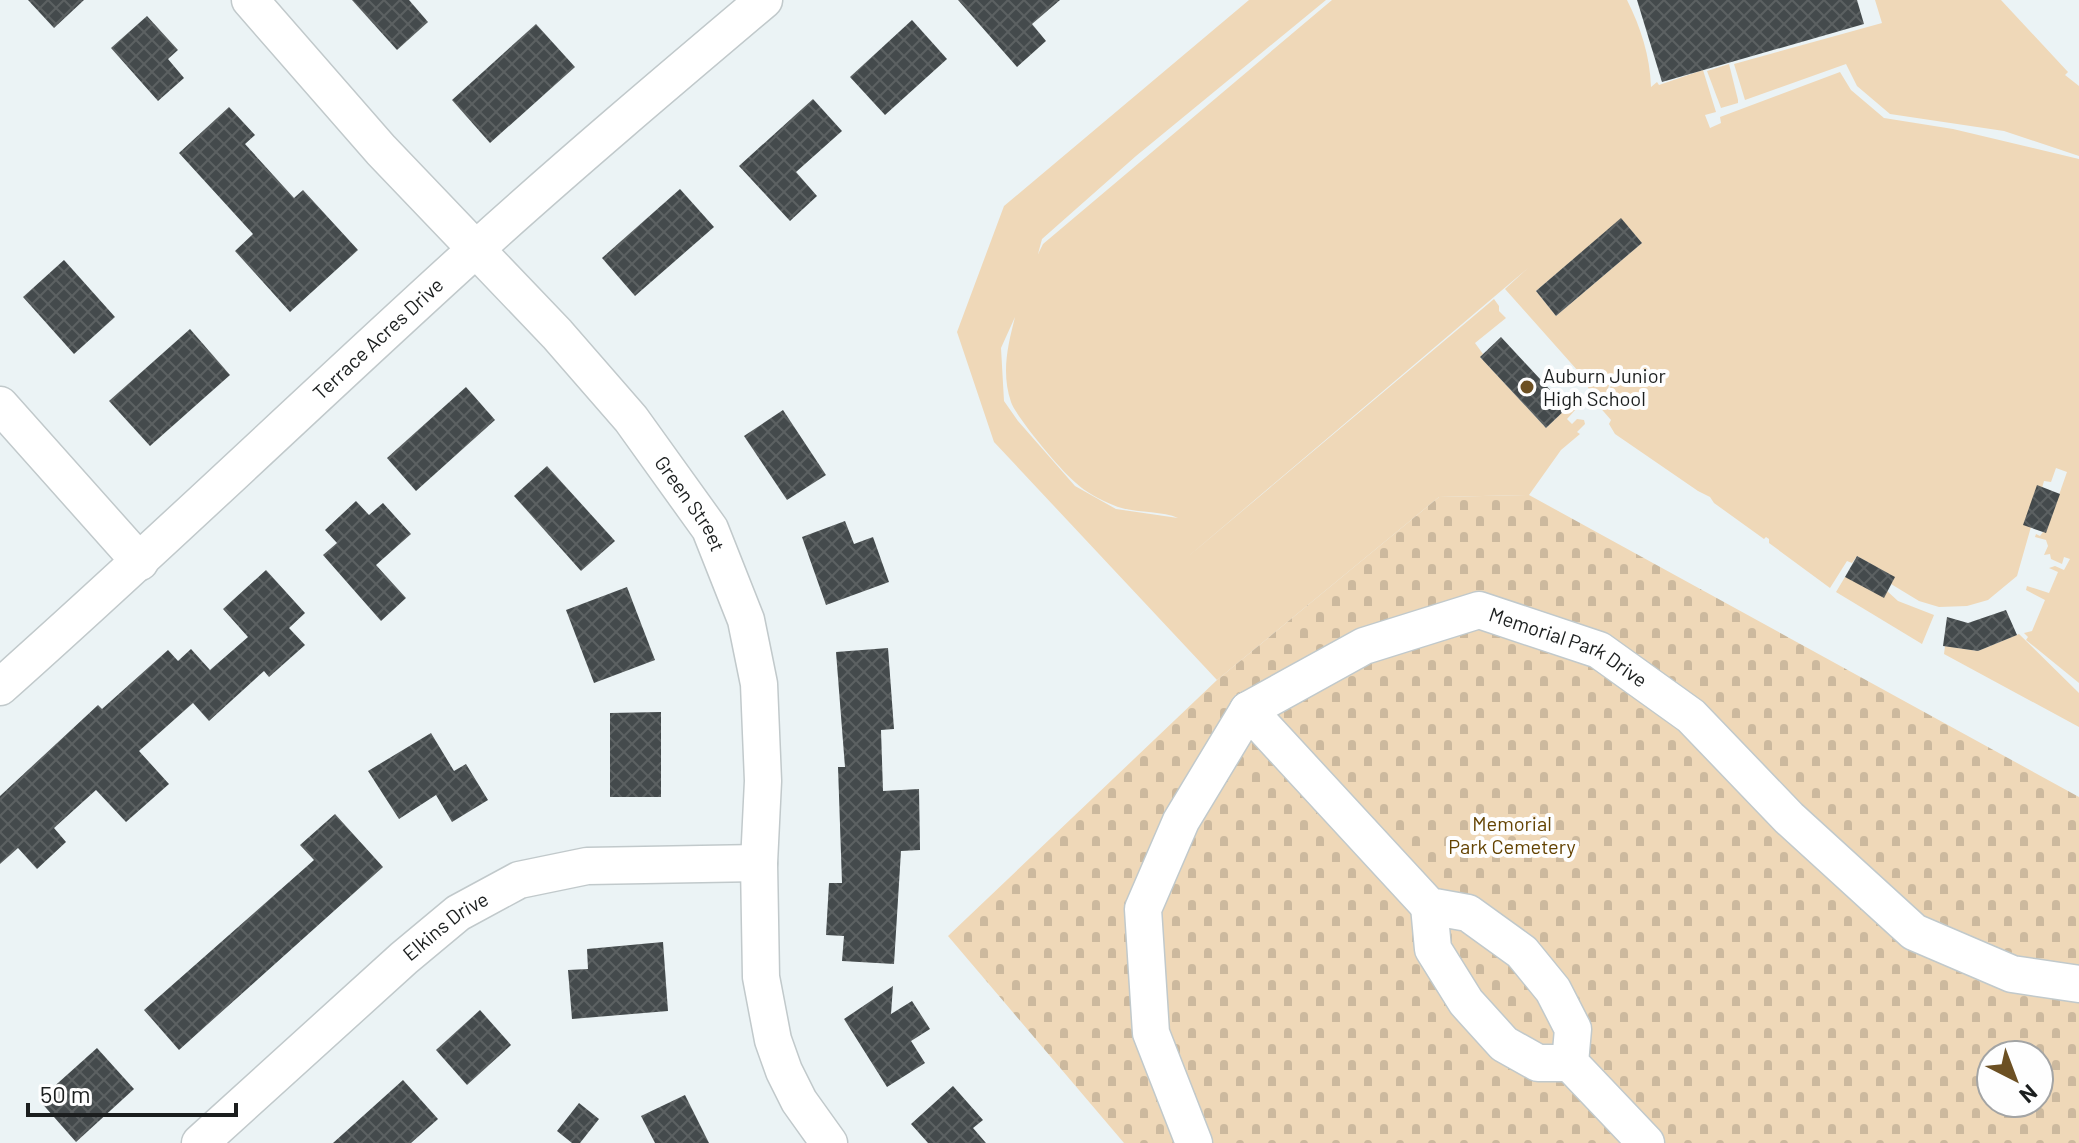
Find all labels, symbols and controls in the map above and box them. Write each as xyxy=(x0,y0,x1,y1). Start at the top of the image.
street label: Terrace Acres Drive xyxy=(307,272,448,404)
place label: Auburn Junior High School xyxy=(1543,363,1666,410)
marker: Auburn Junior High School xyxy=(1518,378,1536,396)
street label: Green Street xyxy=(650,451,731,555)
street label: Memorial Park Drive xyxy=(1486,601,1652,692)
park label: Memorial Park Cemetery xyxy=(1448,811,1576,858)
street label: Elkins Drive xyxy=(397,886,492,965)
north arrow xyxy=(1975,1039,2055,1119)
scale bar xyxy=(28,1067,236,1117)
text: 50 m xyxy=(40,1079,91,1108)
text: N xyxy=(2015,1080,2043,1109)

